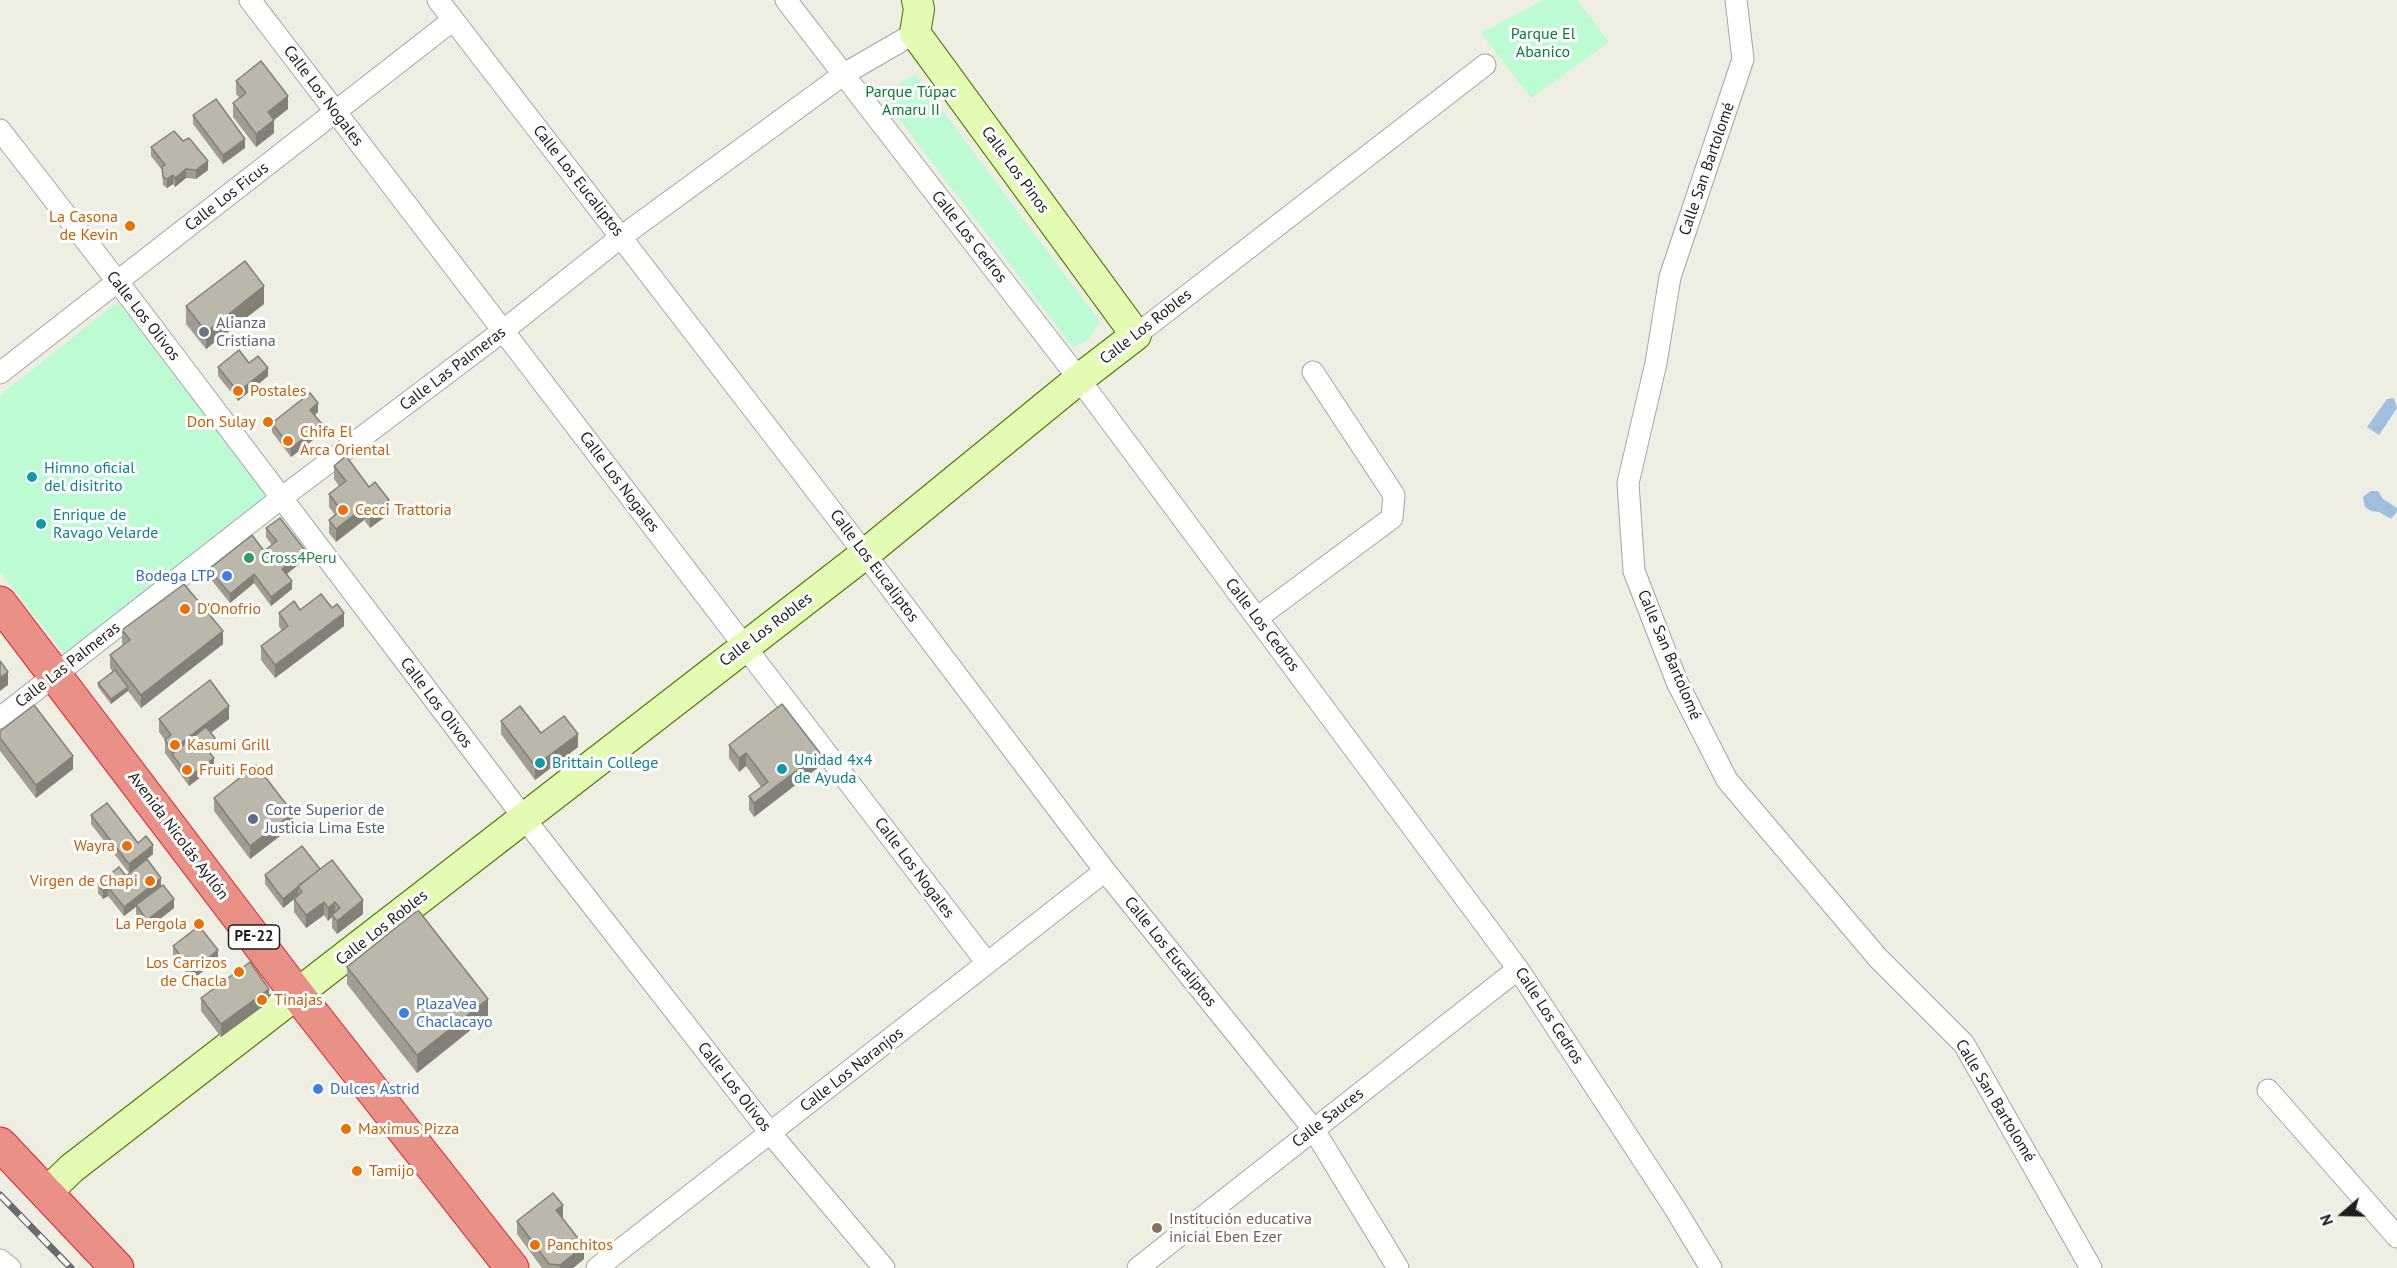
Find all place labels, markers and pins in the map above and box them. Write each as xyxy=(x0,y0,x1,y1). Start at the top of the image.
place label: La Casona de Kevin xyxy=(49,207,118,245)
marker: La Casona de Kevin xyxy=(123,219,137,233)
place label: Alianza Cristiana xyxy=(216,313,276,351)
marker: Alianza Cristiana xyxy=(197,325,211,339)
place label: Postales xyxy=(250,381,307,401)
marker: Postales xyxy=(231,384,245,398)
place label: Don Sulay xyxy=(187,412,256,432)
marker: Don Sulay xyxy=(261,415,275,429)
place label: Chifa El Arca Oriental xyxy=(300,422,390,460)
marker: Chifa El Arca Oriental xyxy=(281,434,295,448)
place label: Himno oficial del disitrito xyxy=(44,458,135,496)
marker: Himno oficial del disitrito xyxy=(25,470,39,484)
place label: Cecci Trattoria xyxy=(355,500,452,520)
marker: Cecci Trattoria xyxy=(336,503,350,517)
place label: Enrique de Ravago Velarde xyxy=(53,505,158,543)
marker: Enrique de Ravago Velarde xyxy=(34,517,48,531)
place label: Cross4Peru xyxy=(261,548,337,568)
marker: Cross4Peru xyxy=(242,551,256,565)
place label: Bodega LTP xyxy=(136,566,215,586)
marker: Bodega LTP xyxy=(220,569,234,583)
place label: D'Onofrio xyxy=(197,599,261,619)
marker: D'Onofrio xyxy=(178,602,192,616)
place label: Kasumi Grill xyxy=(187,735,270,755)
marker: Kasumi Grill xyxy=(168,738,182,752)
place label: Unidad 4x4 de Ayuda xyxy=(794,750,873,788)
place label: Brittain College xyxy=(552,753,658,773)
marker: Brittain College xyxy=(533,756,547,770)
place label: Fruiti Food xyxy=(199,760,274,780)
marker: Unidad 4x4 de Ayuda xyxy=(775,762,789,776)
marker: Fruiti Food xyxy=(180,763,194,777)
place label: Corte Superior de Justicia Lima Este xyxy=(265,800,385,838)
marker: Corte Superior de Justicia Lima Este xyxy=(246,812,260,826)
place label: Wayra xyxy=(74,836,115,856)
marker: Wayra xyxy=(120,839,134,853)
place label: Virgen de Chapi xyxy=(30,871,138,891)
marker: Virgen de Chapi xyxy=(143,874,157,888)
place label: La Pergola xyxy=(115,914,187,934)
marker: La Pergola xyxy=(192,917,206,931)
place label: Los Carrizos de Chacla xyxy=(146,953,227,991)
marker: Los Carrizos de Chacla xyxy=(232,965,246,979)
place label: Tinajas xyxy=(274,990,323,1010)
marker: Tinajas xyxy=(255,993,269,1007)
place label: PlazaVea Chaclacayo xyxy=(416,994,493,1032)
marker: PlazaVea Chaclacayo xyxy=(397,1006,411,1020)
place label: Dulces Astrid xyxy=(330,1079,420,1099)
marker: Dulces Astrid xyxy=(311,1082,325,1096)
place label: Maximus Pizza xyxy=(358,1119,459,1139)
marker: Maximus Pizza xyxy=(339,1122,353,1136)
place label: Tamijo xyxy=(369,1161,414,1181)
marker: Tamijo xyxy=(350,1164,364,1178)
place label: Institución educativa inicial Eben Ezer xyxy=(1169,1209,1312,1247)
marker: Institución educativa inicial Eben Ezer xyxy=(1150,1221,1164,1235)
place label: Panchitos xyxy=(547,1235,613,1255)
marker: Panchitos xyxy=(528,1238,542,1252)

